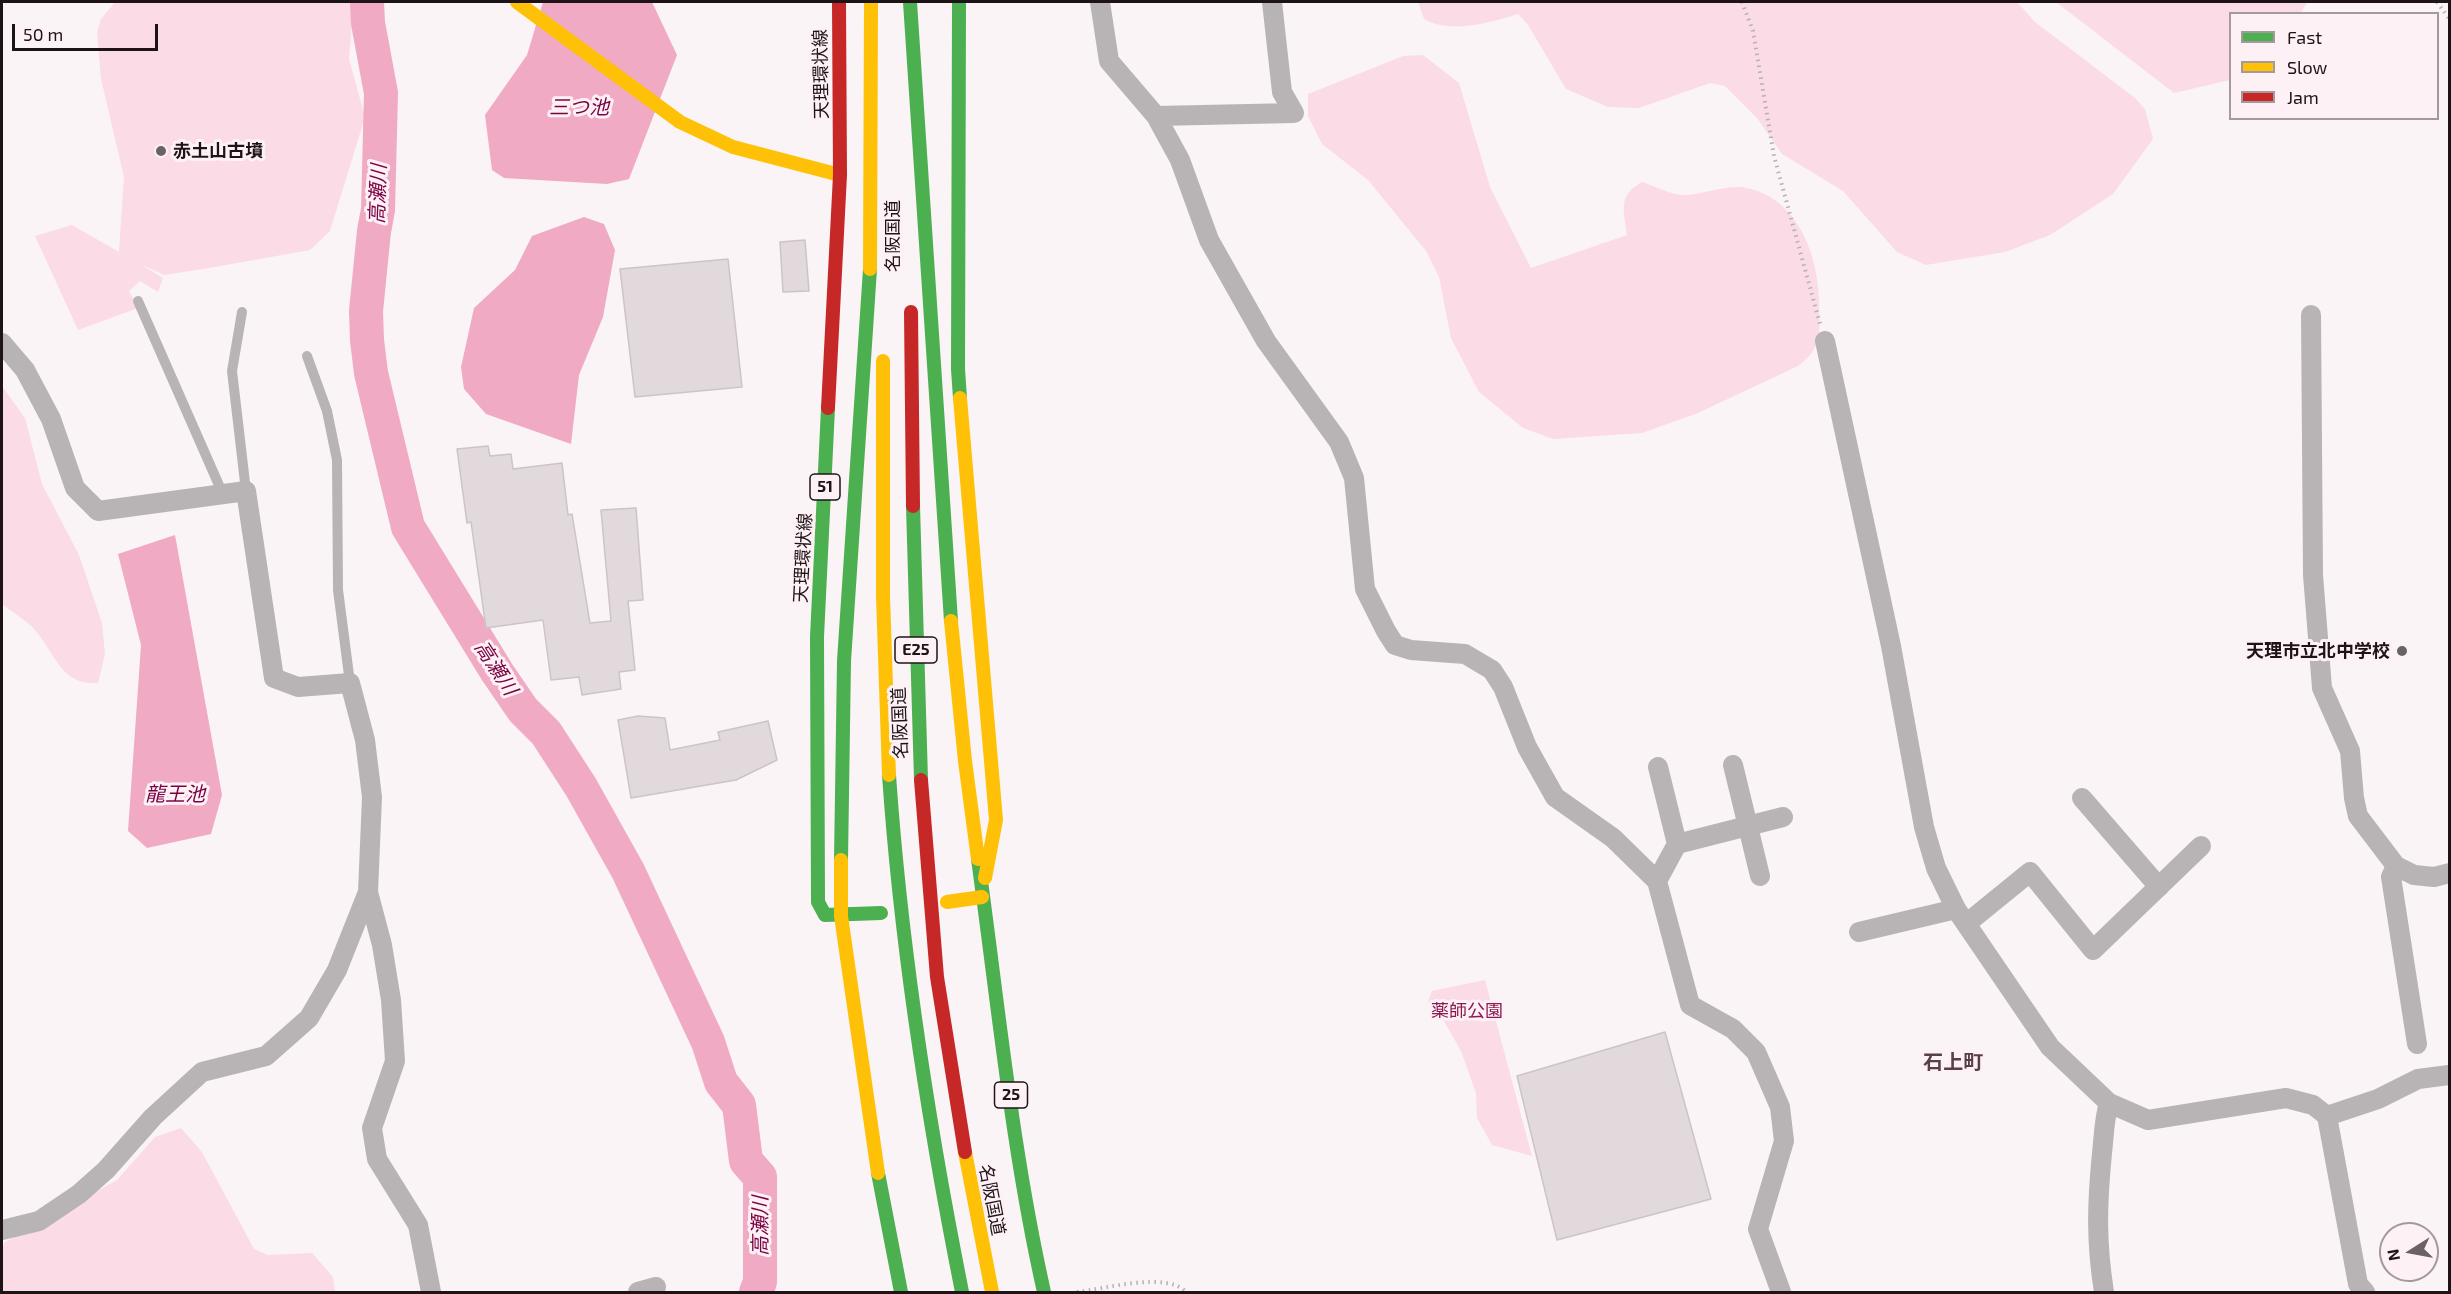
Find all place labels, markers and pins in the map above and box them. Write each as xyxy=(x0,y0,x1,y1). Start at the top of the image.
place label: 赤土山古墳 xyxy=(173,140,263,162)
marker: 赤土山古墳 xyxy=(154,144,168,158)
place label: 天理市立北中学校 xyxy=(2246,640,2390,662)
marker: 天理市立北中学校 xyxy=(2395,644,2409,658)

